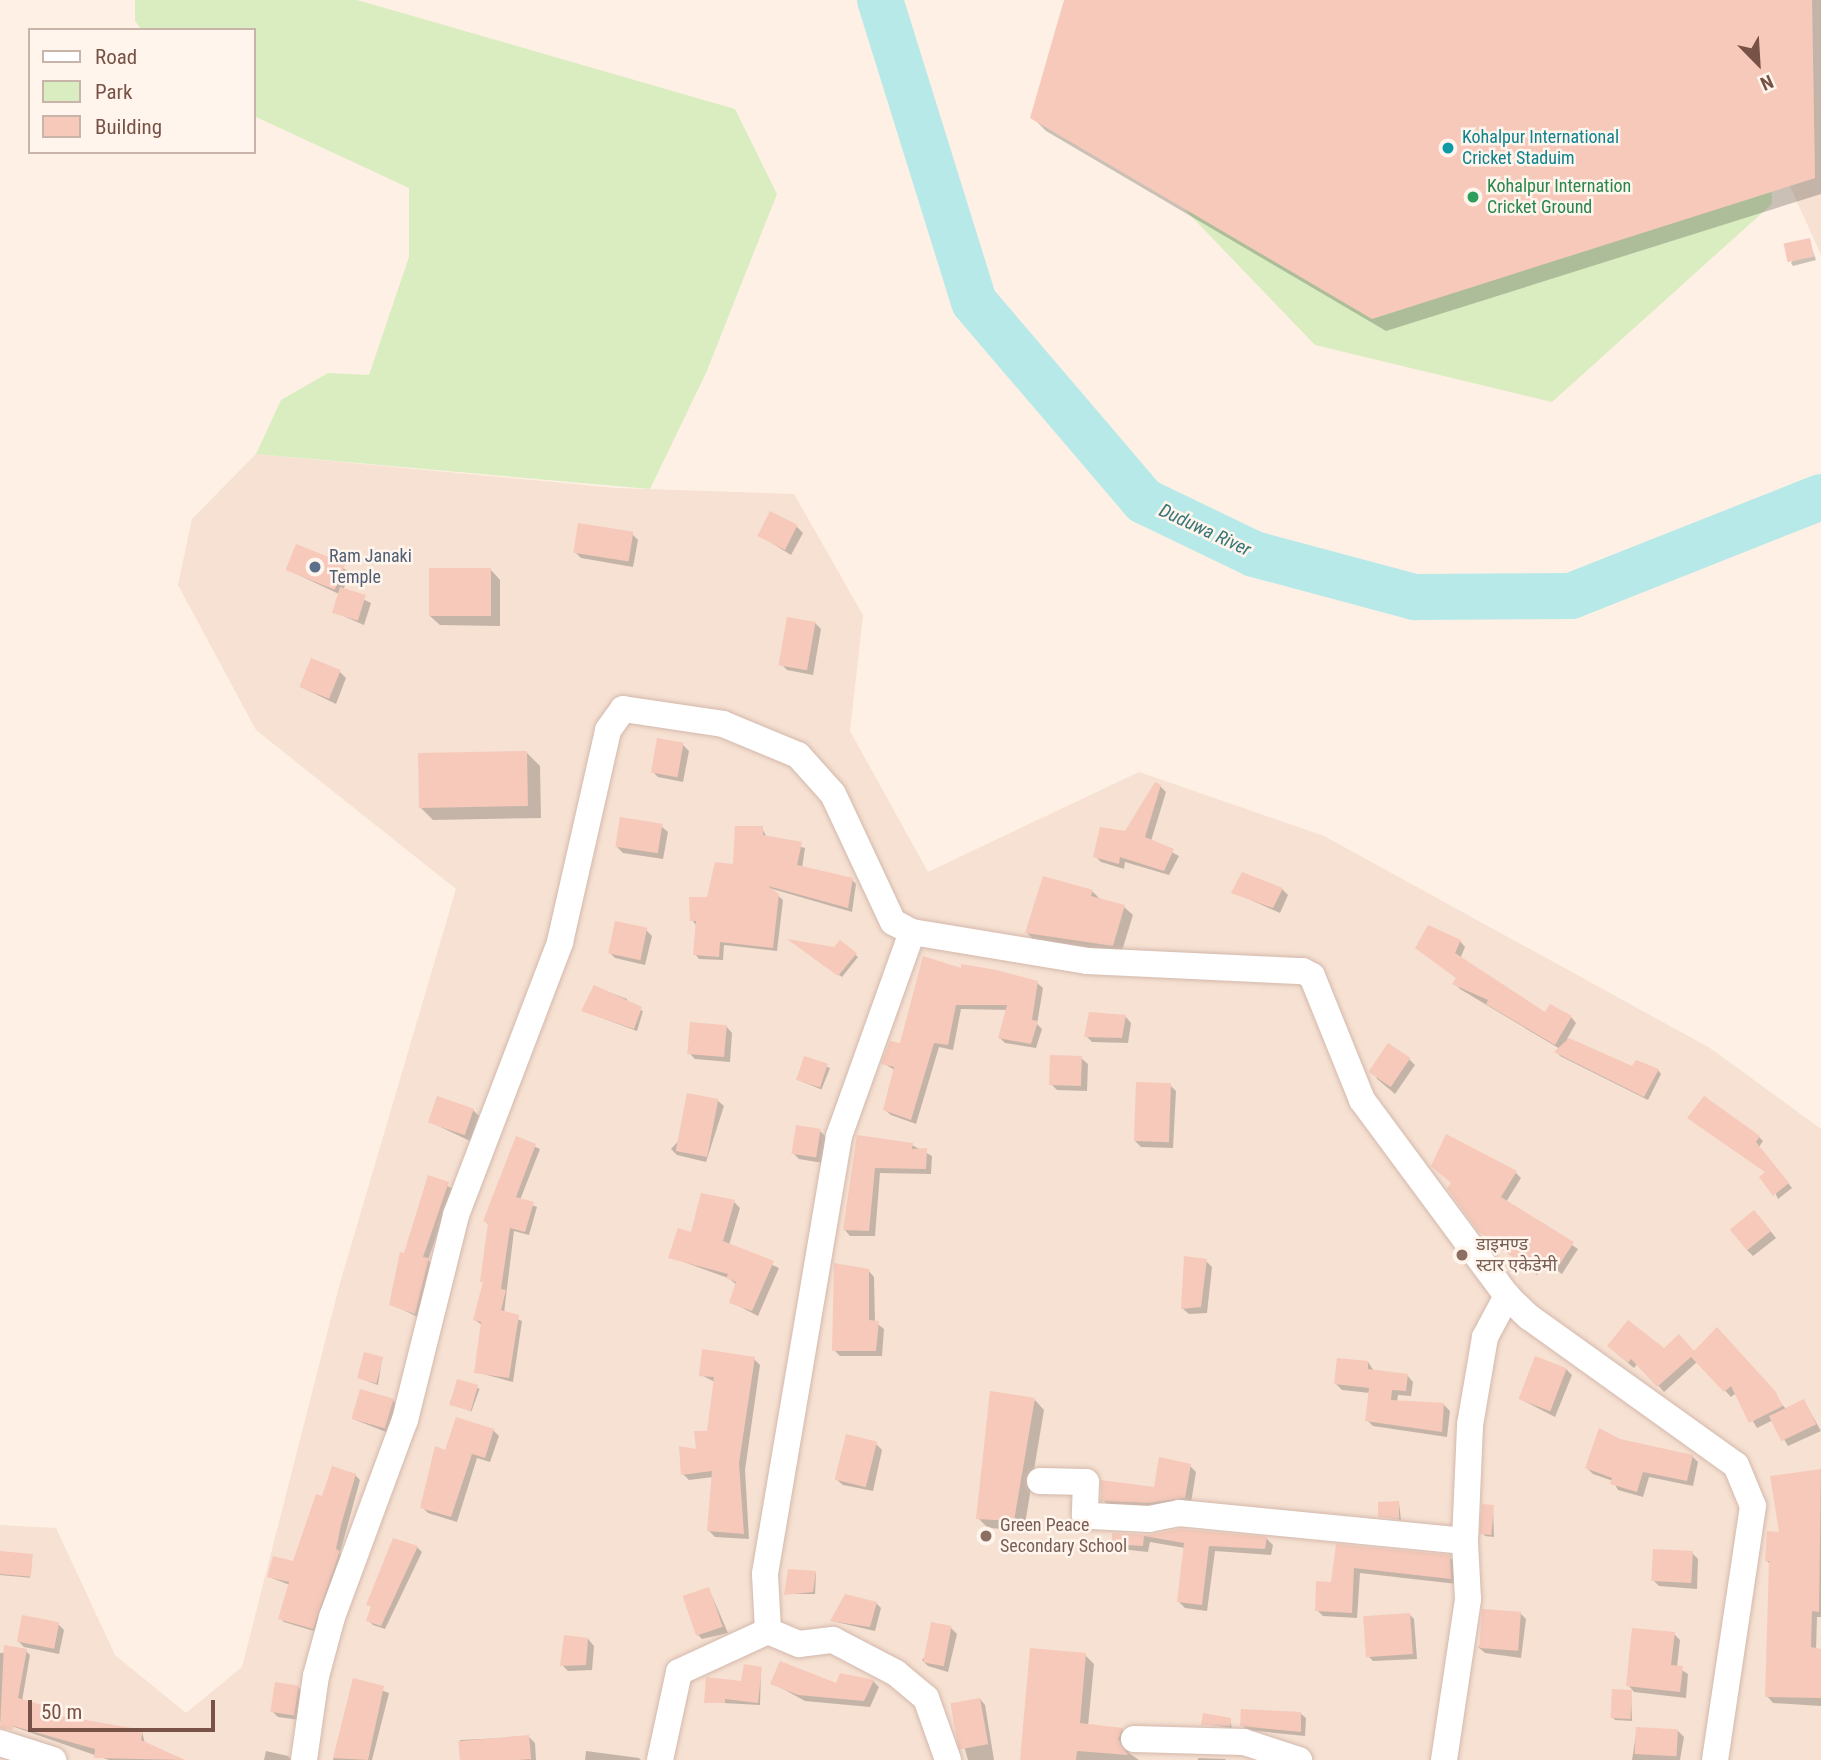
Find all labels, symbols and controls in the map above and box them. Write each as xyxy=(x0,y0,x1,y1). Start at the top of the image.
legend xyxy=(28,28,256,154)
north arrow xyxy=(1723,28,1793,98)
text: Road xyxy=(95,45,137,69)
text: N xyxy=(1757,70,1777,96)
text: Park xyxy=(95,80,132,104)
text: Building xyxy=(95,115,162,139)
place label: Kohalpur International Cricket Staduim xyxy=(1462,127,1619,170)
marker: Kohalpur International Cricket Staduim xyxy=(1440,140,1456,156)
place label: Kohalpur Internation Cricket Ground xyxy=(1487,176,1631,218)
marker: Kohalpur Internation Cricket Ground xyxy=(1465,189,1481,205)
water label: Duduwa River xyxy=(1155,499,1255,561)
place label: Ram Janaki Temple xyxy=(329,546,412,588)
marker: Ram Janaki Temple xyxy=(307,559,323,575)
place label: डाइमण्ड स्टार एकेडेमी xyxy=(1476,1234,1557,1276)
marker: डाइमण्ड स्टार एकेडेमी xyxy=(1454,1247,1470,1263)
place label: Green Peace Secondary School xyxy=(1000,1515,1127,1558)
marker: Green Peace Secondary School xyxy=(978,1528,994,1544)
scale bar xyxy=(32,1686,219,1730)
text: 50 m xyxy=(41,1700,82,1724)

